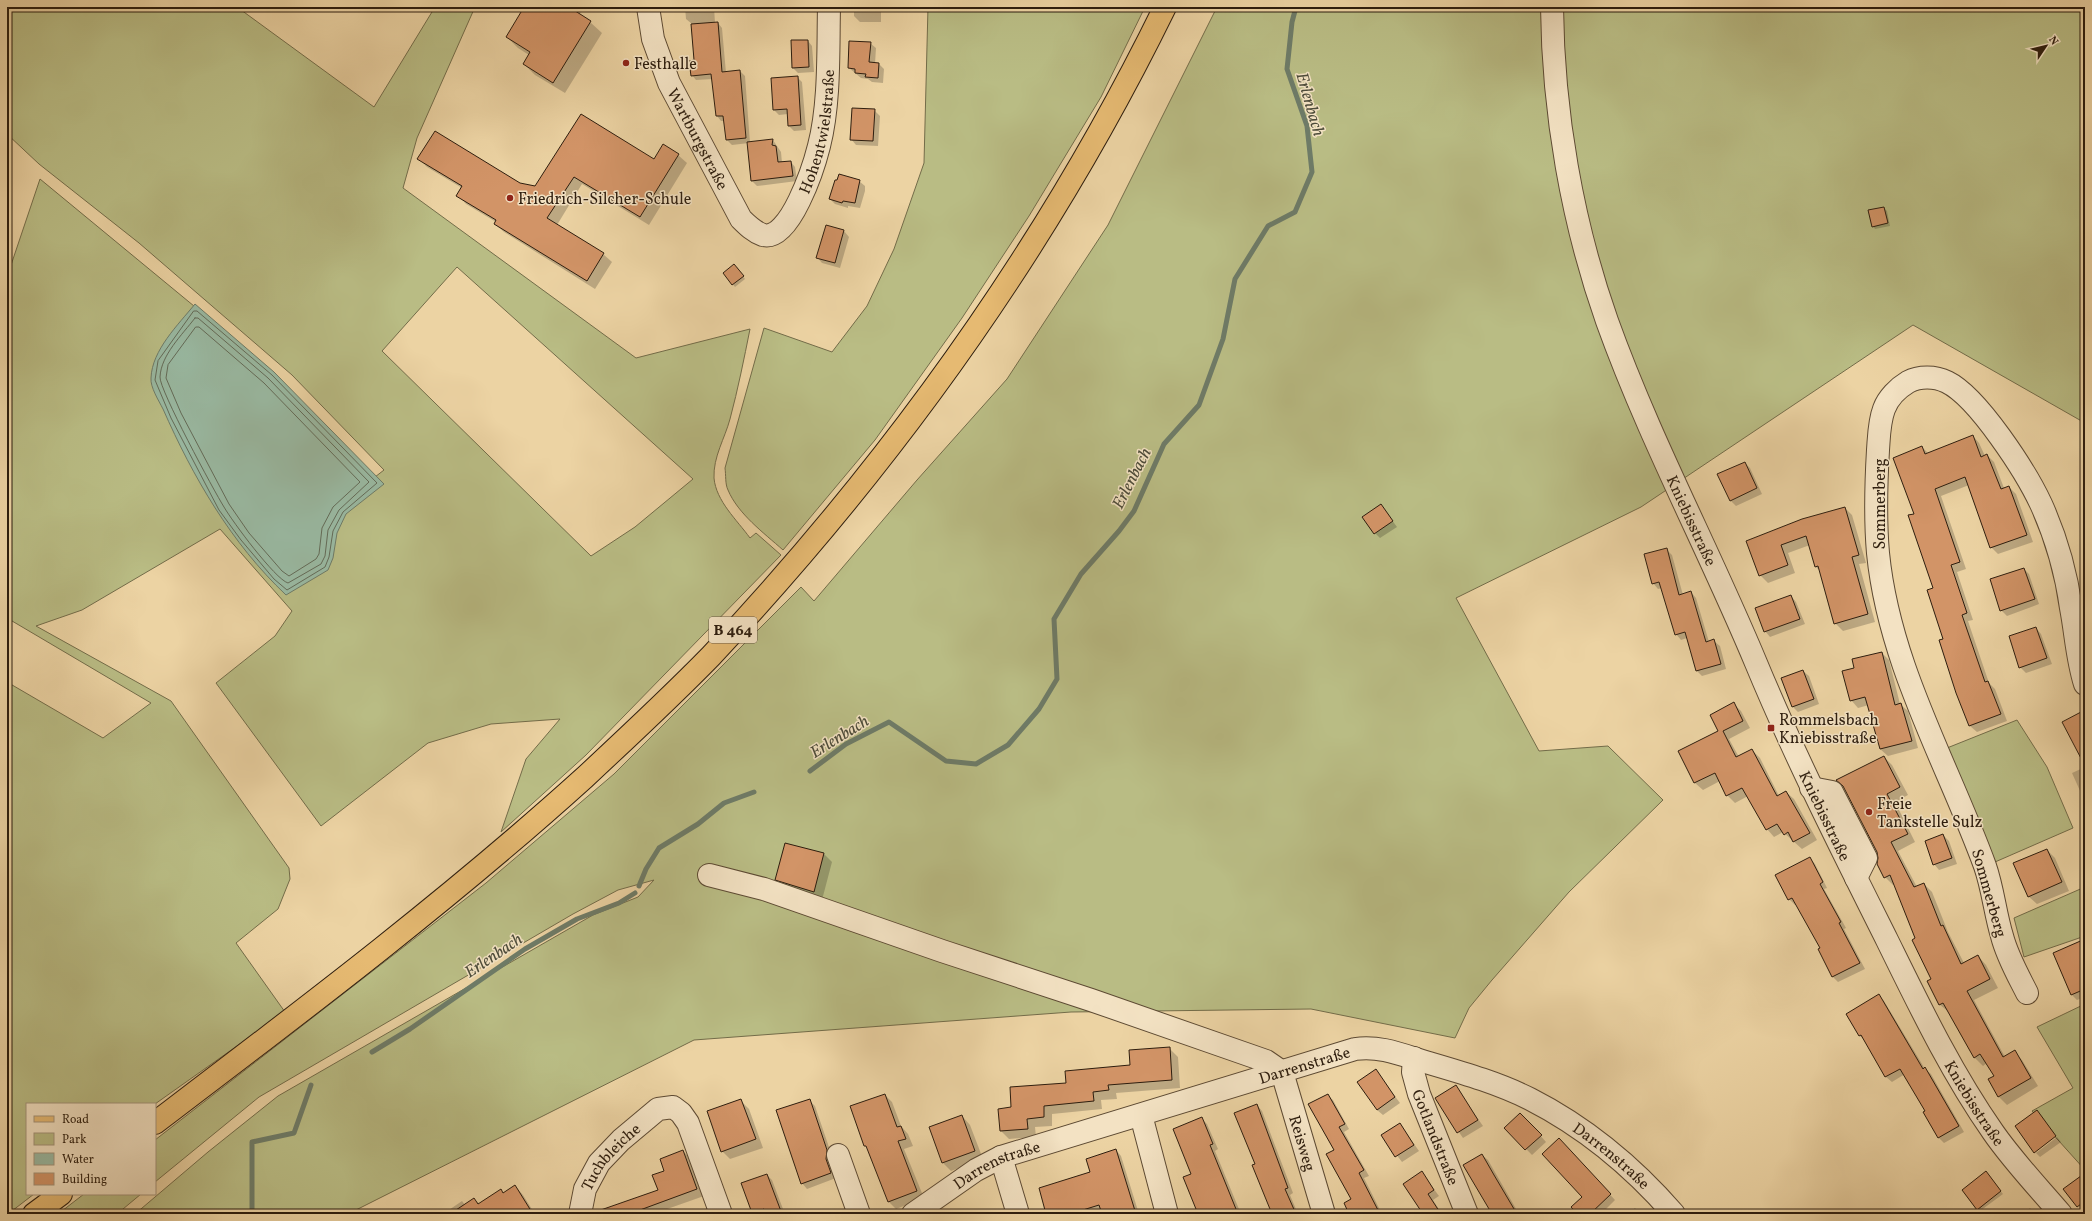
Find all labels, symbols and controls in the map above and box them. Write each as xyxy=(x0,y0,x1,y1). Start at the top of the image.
north arrow xyxy=(2026,26,2066,66)
text: N xyxy=(2045,34,2061,49)
place label: Festhalle xyxy=(634,54,697,76)
marker: Festhalle xyxy=(621,58,631,68)
street label: Hohentwielstraße xyxy=(795,69,841,198)
water label: Erlenbach xyxy=(1289,70,1330,139)
street label: Wartburgstraße xyxy=(661,85,733,194)
place label: Friedrich-Silcher-Schule xyxy=(518,189,691,211)
marker: Friedrich-Silcher-Schule xyxy=(505,193,515,203)
water label: Erlenbach xyxy=(1107,444,1157,513)
street label: Sommerberg xyxy=(1870,458,1892,550)
street label: Kniebisstraße xyxy=(1660,472,1721,570)
road number: B 464 xyxy=(709,617,757,643)
water label: Erlenbach xyxy=(806,710,874,764)
place label: Rommelsbach Kniebisstraße xyxy=(1779,710,1879,750)
marker: Rommelsbach Kniebisstraße xyxy=(1766,723,1776,733)
street label: Kniebisstraße xyxy=(1793,768,1855,865)
place label: Freie Tankstelle Sulz xyxy=(1877,794,1983,834)
marker: Freie Tankstelle Sulz xyxy=(1864,807,1874,817)
street label: Sommerberg xyxy=(1965,847,2011,940)
water label: Erlenbach xyxy=(460,928,527,984)
street label: Darrenstraße xyxy=(1256,1042,1353,1091)
street label: Kniebisstraße xyxy=(1938,1057,2009,1151)
street label: Gotlandstraße xyxy=(1405,1086,1463,1189)
legend xyxy=(26,1103,156,1195)
text: Road xyxy=(62,1112,89,1128)
street label: Reisweg xyxy=(1282,1113,1320,1174)
street label: Darrenstraße xyxy=(1568,1118,1654,1195)
street label: Tuchbleiche xyxy=(577,1119,646,1195)
text: Park xyxy=(62,1132,87,1148)
street label: Darrenstraße xyxy=(949,1137,1043,1196)
text: Water xyxy=(62,1152,94,1168)
text: Building xyxy=(62,1172,107,1188)

